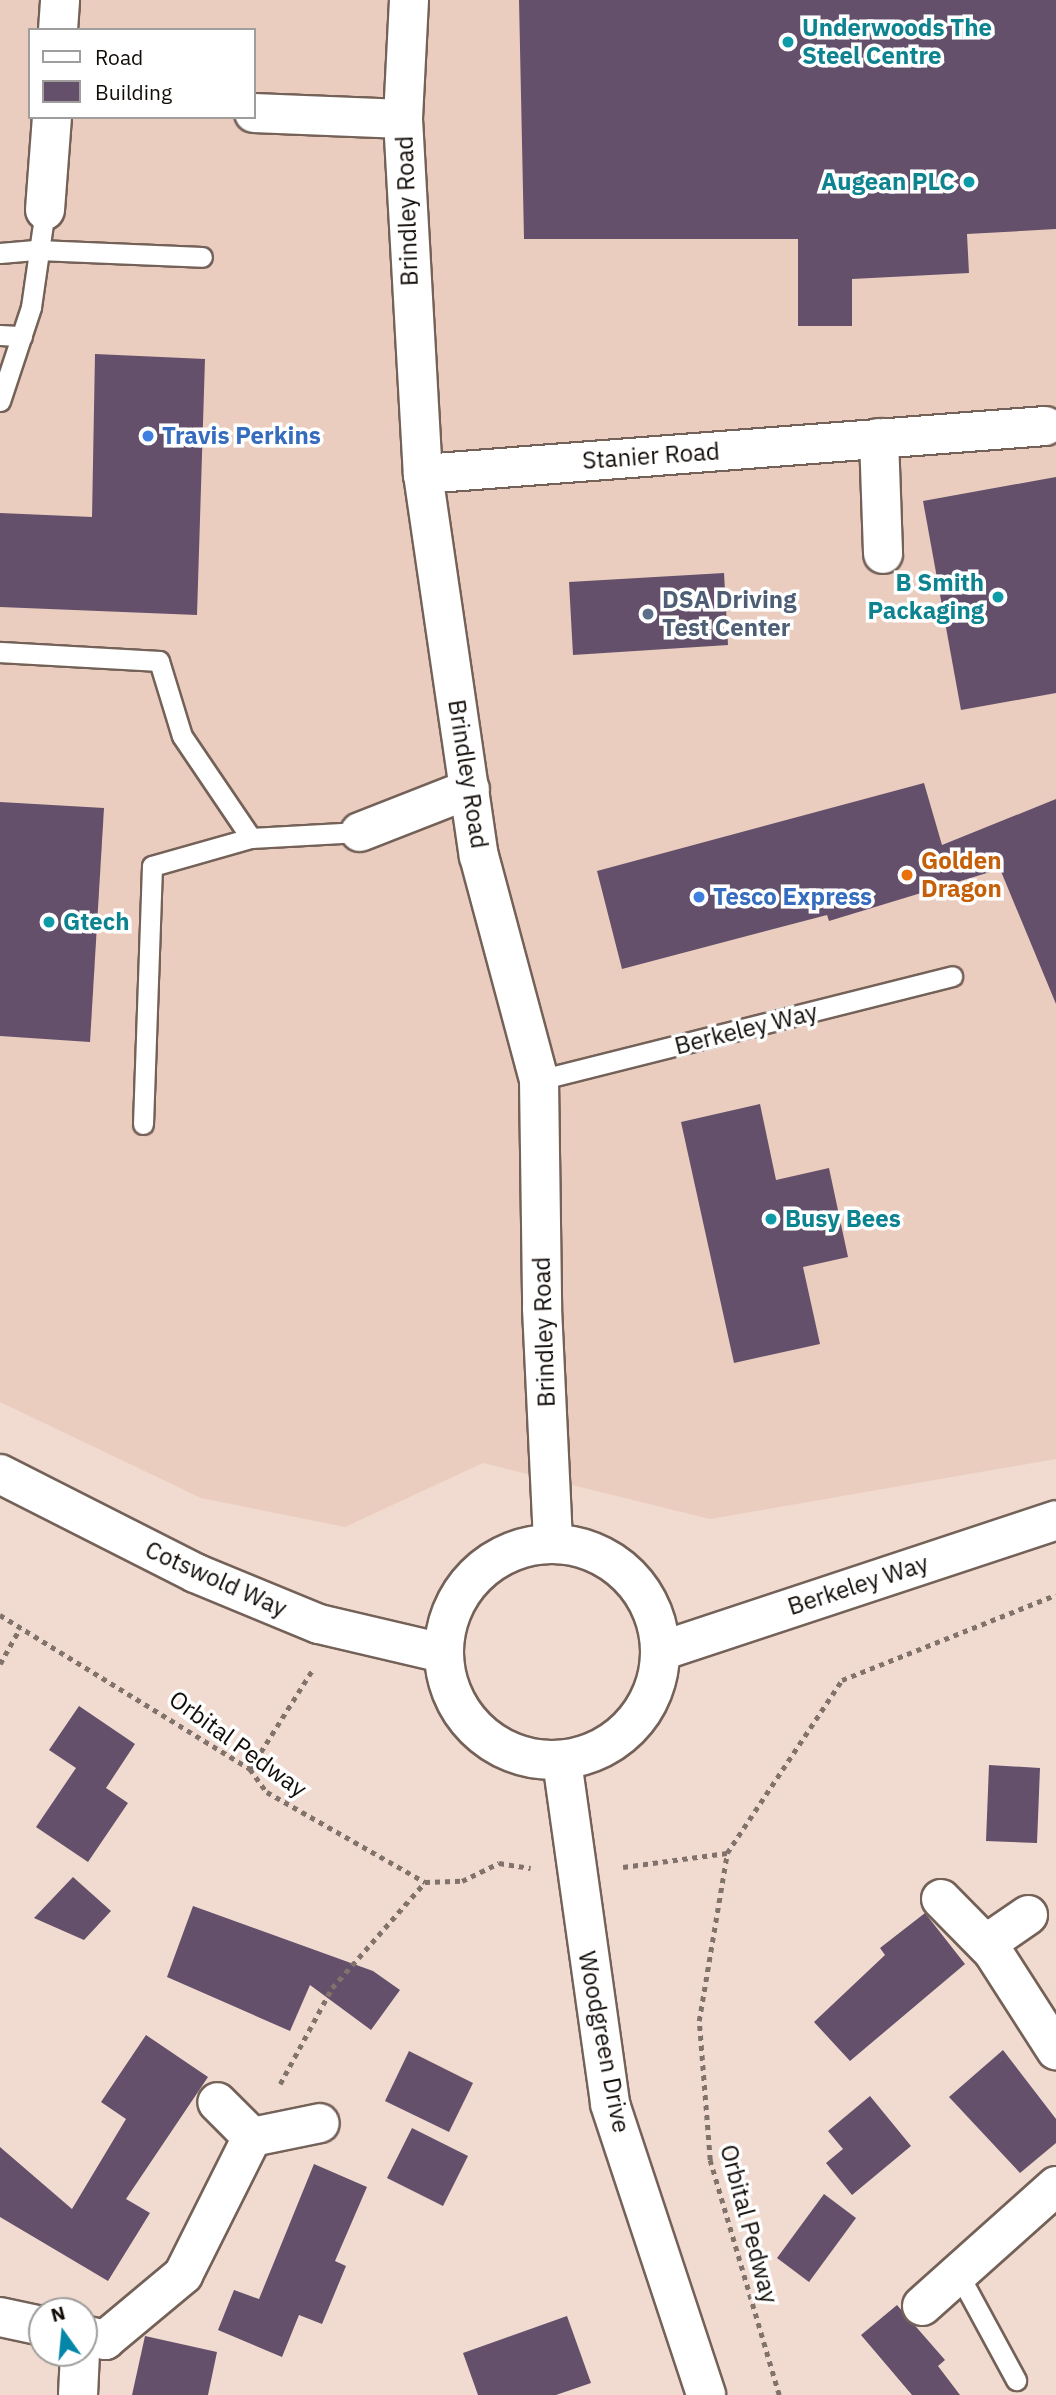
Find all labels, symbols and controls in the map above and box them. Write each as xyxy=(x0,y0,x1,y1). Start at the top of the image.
place label: Underwoods The Steel Centre xyxy=(802,14,992,70)
legend xyxy=(28,28,256,119)
marker: Underwoods The Steel Centre xyxy=(780,34,796,50)
text: Road xyxy=(95,43,143,71)
text: Building xyxy=(95,78,172,106)
street label: Brindley Road xyxy=(390,135,424,287)
place label: Augean PLC xyxy=(821,168,955,196)
marker: Augean PLC xyxy=(961,174,977,190)
place label: Travis Perkins xyxy=(162,422,321,450)
marker: Travis Perkins xyxy=(140,428,156,444)
street label: Stanier Road xyxy=(581,437,721,475)
place label: B Smith Packaging xyxy=(867,569,984,625)
place label: DSA Driving Test Center xyxy=(662,586,796,642)
marker: B Smith Packaging xyxy=(990,589,1006,605)
marker: DSA Driving Test Center xyxy=(640,606,656,622)
street label: Brindley Road xyxy=(442,697,494,851)
place label: Golden Dragon xyxy=(921,847,1002,903)
marker: Golden Dragon xyxy=(899,867,915,883)
place label: Tesco Express xyxy=(713,883,872,911)
marker: Tesco Express xyxy=(691,889,707,905)
place label: Gtech xyxy=(63,908,130,936)
marker: Gtech xyxy=(41,914,57,930)
street label: Berkeley Way xyxy=(672,997,820,1061)
place label: Busy Bees xyxy=(785,1205,901,1233)
marker: Busy Bees xyxy=(763,1211,779,1227)
street label: Brindley Road xyxy=(527,1256,561,1408)
street label: Cotswold Way xyxy=(141,1535,291,1623)
street label: Berkeley Way xyxy=(784,1549,932,1621)
street label: Orbital Pedway xyxy=(164,1684,312,1804)
street label: Woodgreen Drive xyxy=(572,1949,636,2135)
street label: Orbital Pedway xyxy=(714,2141,784,2307)
north arrow xyxy=(28,2297,98,2367)
text: N xyxy=(48,2300,68,2327)

